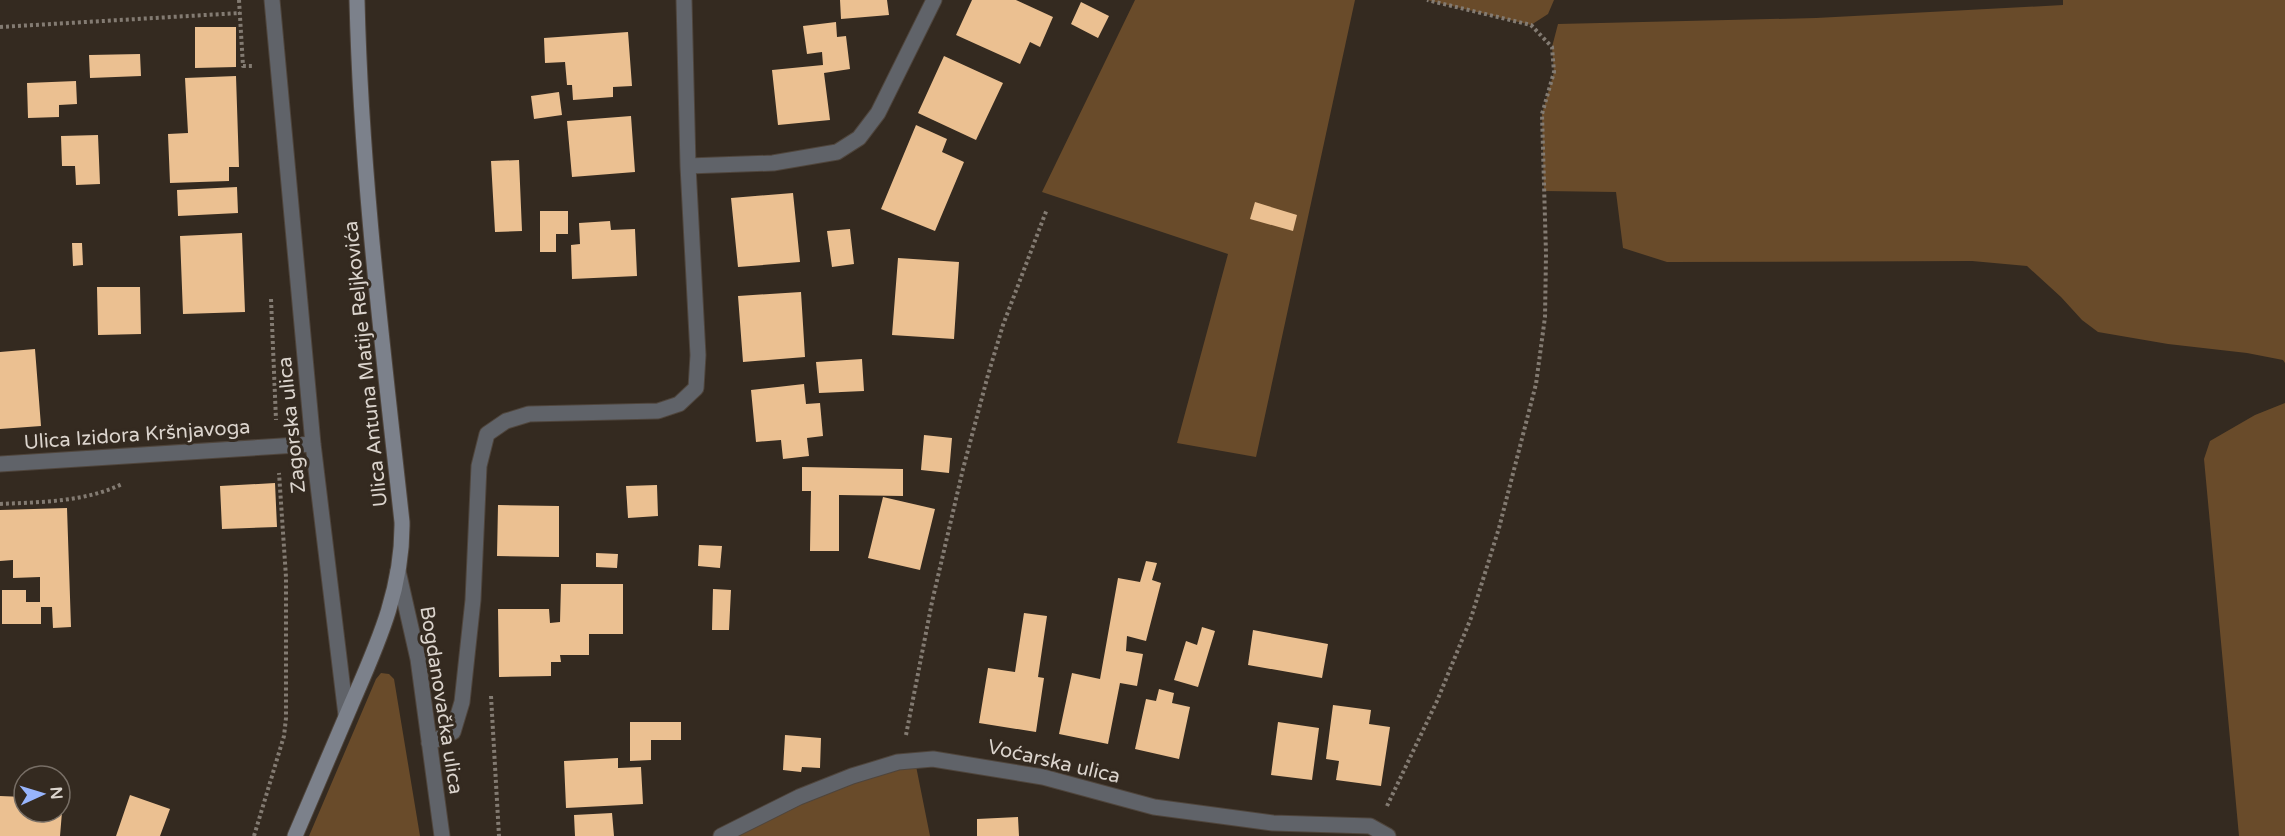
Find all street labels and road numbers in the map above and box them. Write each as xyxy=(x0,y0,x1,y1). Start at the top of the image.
street label: Ulica Antuna Matije Reljkovića xyxy=(339,220,393,508)
street label: Zagorska ulica xyxy=(273,355,311,494)
street label: Ulica Izidora Kršnjavoga xyxy=(23,415,251,455)
street label: Bogdanovačka ulica xyxy=(414,604,468,796)
street label: Voćarska ulica xyxy=(985,735,1122,789)

